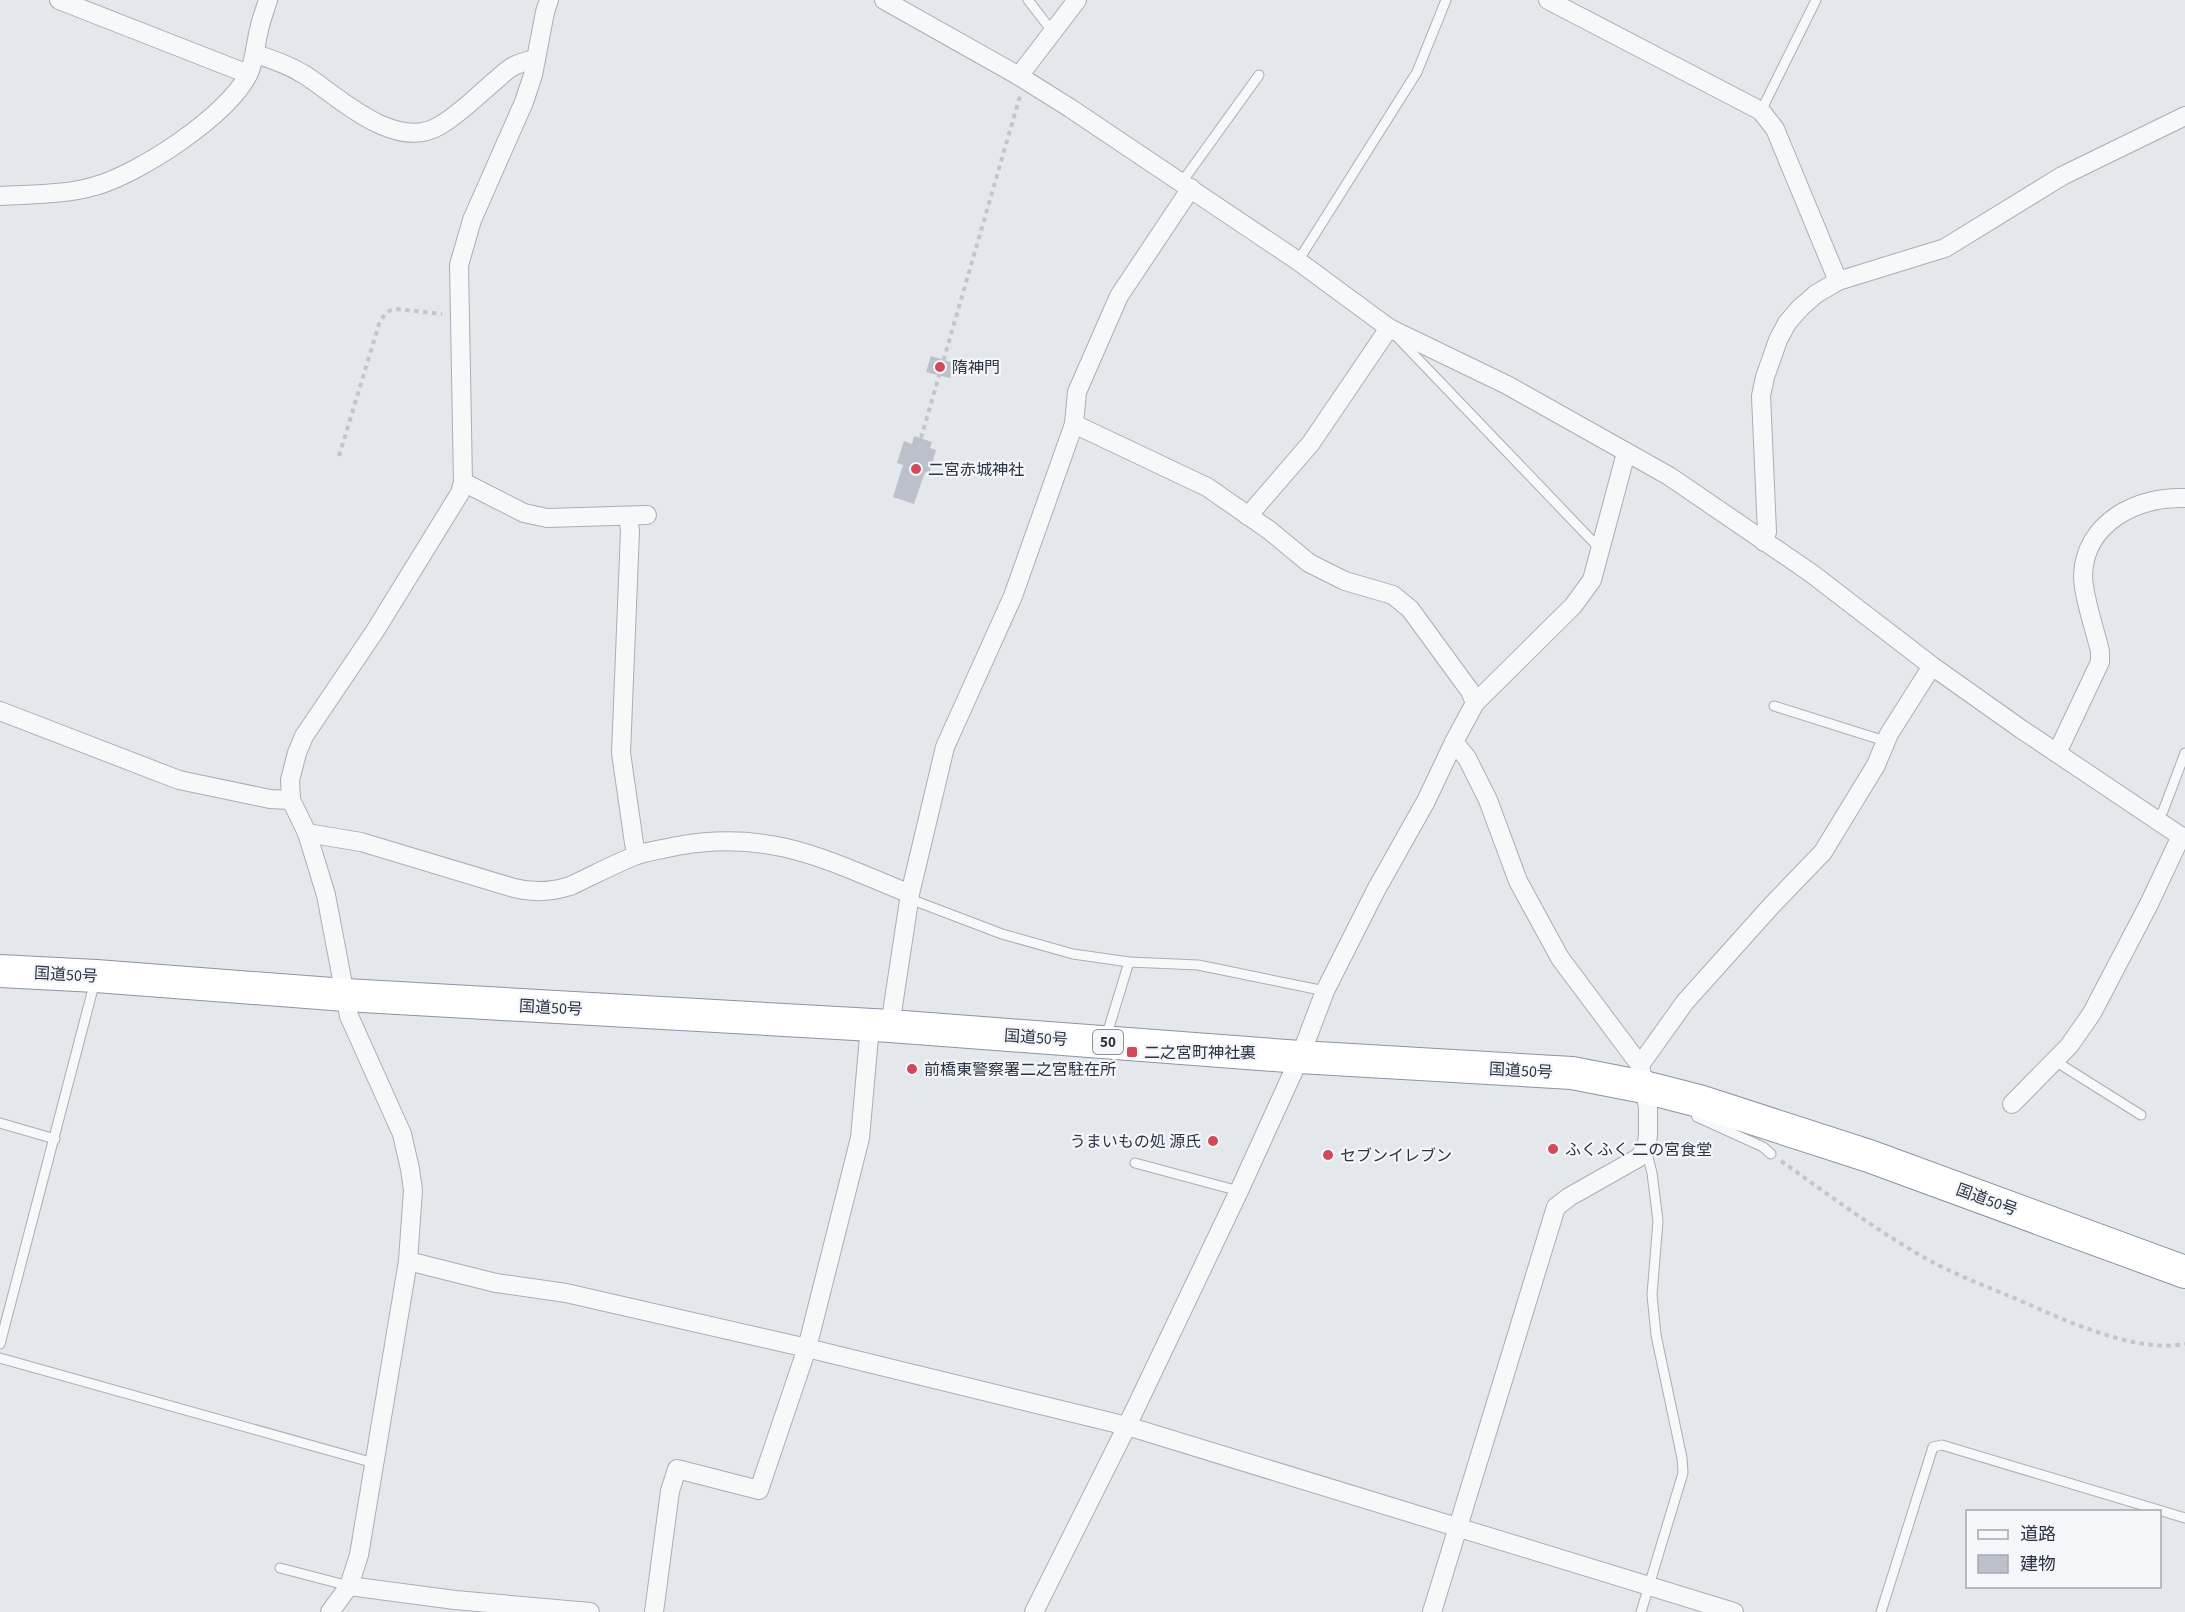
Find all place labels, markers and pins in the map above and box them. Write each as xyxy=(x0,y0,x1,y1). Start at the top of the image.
place label: 隋神門 xyxy=(952,357,1000,379)
marker: 隋神門 xyxy=(933,360,947,374)
place label: 二宮赤城神社 xyxy=(928,459,1024,481)
marker: 二宮赤城神社 xyxy=(909,462,923,476)
place label: 二之宮町神社裏 xyxy=(1144,1042,1256,1064)
marker: 二之宮町神社裏 xyxy=(1125,1045,1139,1059)
place label: 前橋東警察署二之宮駐在所 xyxy=(924,1059,1116,1081)
marker: 前橋東警察署二之宮駐在所 xyxy=(905,1062,919,1076)
place label: うまいもの処 源氏 xyxy=(1070,1131,1201,1153)
marker: うまいもの処 源氏 xyxy=(1206,1134,1220,1148)
place label: ふくふく 二の宮食堂 xyxy=(1565,1139,1712,1161)
marker: ふくふく 二の宮食堂 xyxy=(1546,1142,1560,1156)
place label: セブンイレブン xyxy=(1340,1145,1452,1167)
marker: セブンイレブン xyxy=(1321,1148,1335,1162)

